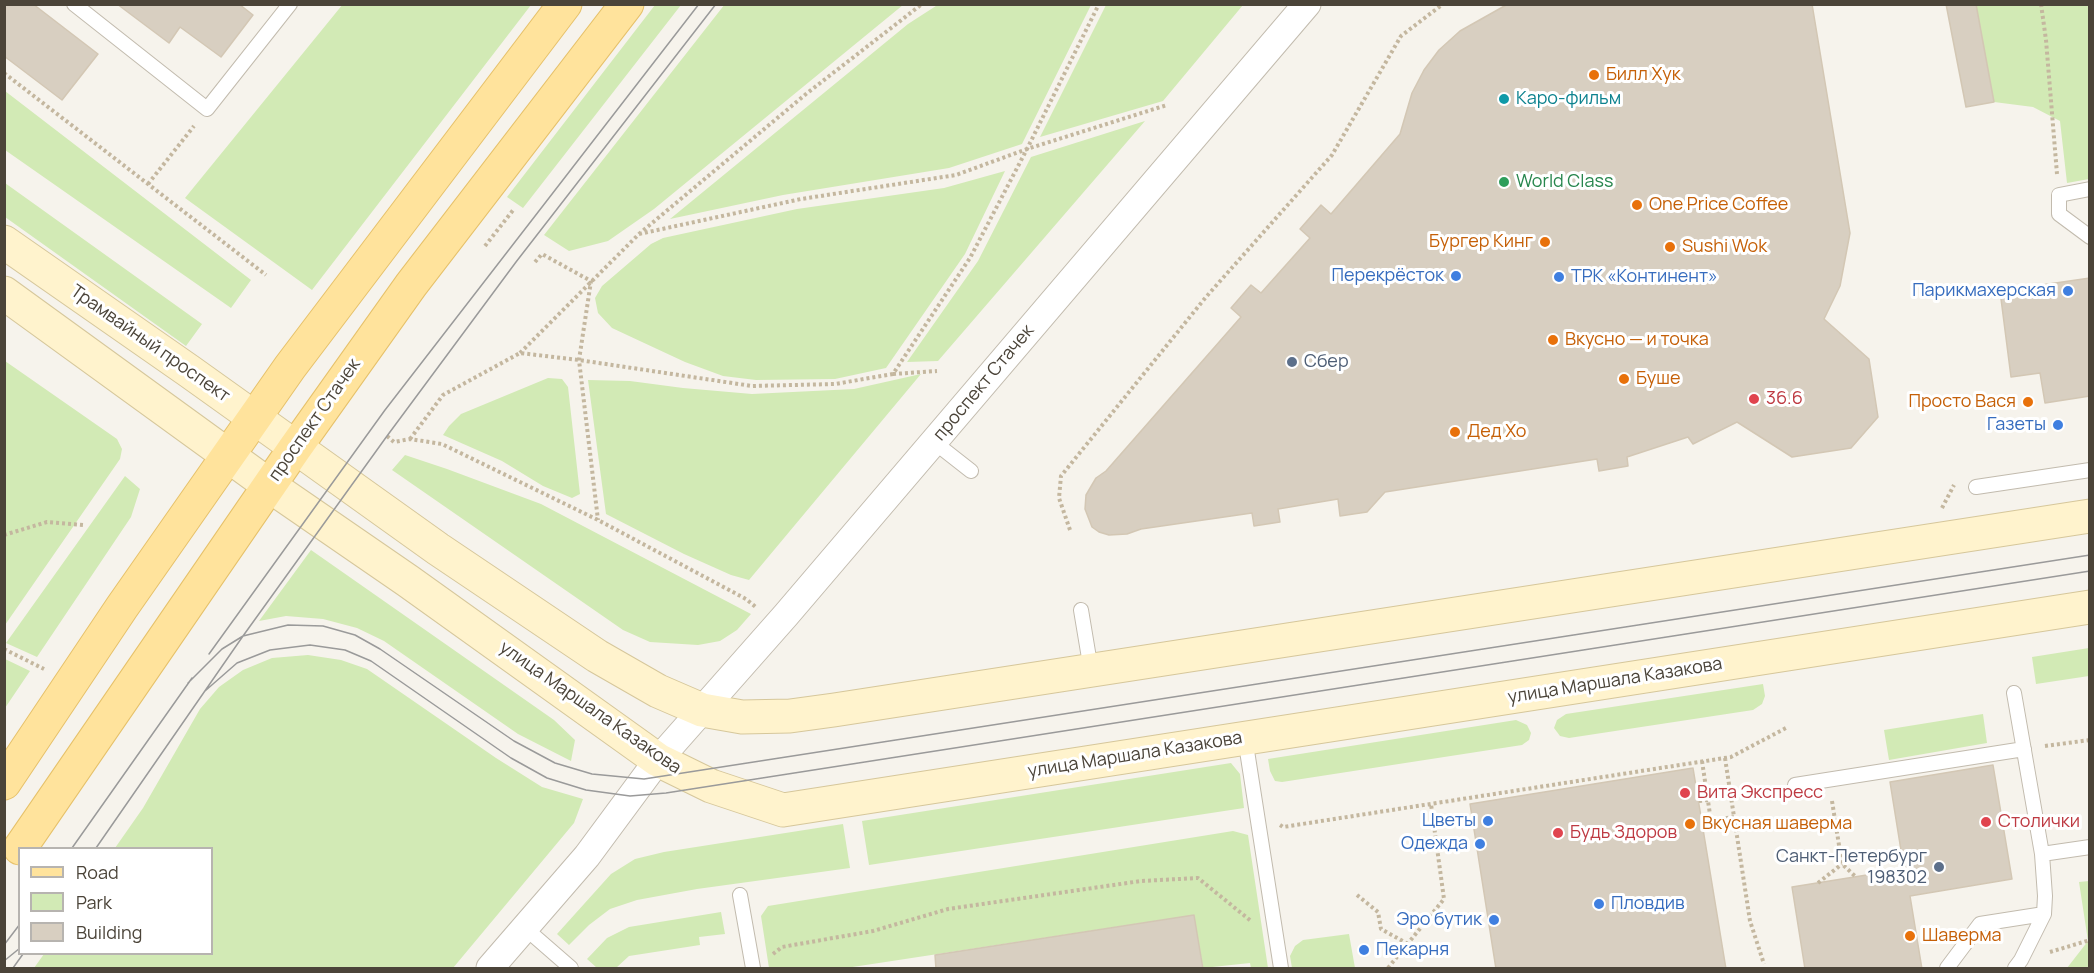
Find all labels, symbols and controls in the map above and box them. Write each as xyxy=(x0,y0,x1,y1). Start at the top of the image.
place label: Билл Хук xyxy=(1606,64,1681,86)
marker: Билл Хук xyxy=(1587,68,1601,82)
place label: Каро-фильм xyxy=(1516,88,1621,110)
marker: Каро-фильм xyxy=(1497,92,1511,106)
place label: World Class xyxy=(1516,171,1613,193)
marker: World Class xyxy=(1497,175,1511,189)
place label: One Price Coffee xyxy=(1649,194,1788,216)
marker: One Price Coffee xyxy=(1630,198,1644,212)
place label: Бургер Кинг xyxy=(1429,231,1533,253)
marker: Бургер Кинг xyxy=(1538,235,1552,249)
place label: Sushi Wok xyxy=(1682,236,1767,258)
marker: Sushi Wok xyxy=(1663,240,1677,254)
place label: Перекрёсток xyxy=(1332,265,1444,287)
place label: ТРК «Континент» xyxy=(1571,266,1718,288)
marker: Перекрёсток xyxy=(1449,269,1463,283)
marker: ТРК «Континент» xyxy=(1552,270,1566,284)
place label: Парикмахерская xyxy=(1912,280,2056,302)
street label: Трамвайный проспект xyxy=(66,281,234,407)
marker: Парикмахерская xyxy=(2061,284,2075,298)
street label: проспект Стачек xyxy=(929,321,1039,445)
place label: Вкусно — и точка xyxy=(1565,329,1709,351)
marker: Вкусно — и точка xyxy=(1546,333,1560,347)
place label: Сбер xyxy=(1304,351,1349,373)
street label: проспект Стачек xyxy=(265,355,365,485)
marker: Сбер xyxy=(1285,355,1299,369)
place label: Буше xyxy=(1636,368,1681,390)
marker: Буше xyxy=(1617,372,1631,386)
place label: 36.6 xyxy=(1766,388,1803,410)
place label: Просто Вася xyxy=(1908,391,2016,413)
marker: 36.6 xyxy=(1747,392,1761,406)
marker: Просто Вася xyxy=(2021,395,2035,409)
place label: Газеты xyxy=(1987,414,2046,436)
marker: Газеты xyxy=(2051,418,2065,432)
place label: Дед Хо xyxy=(1467,421,1526,443)
marker: Дед Хо xyxy=(1448,425,1462,439)
street label: улица Маршала Казакова xyxy=(495,637,685,779)
street label: улица Маршала Казакова xyxy=(1506,653,1724,709)
street label: улица Маршала Казакова xyxy=(1026,727,1244,783)
place label: Вита Экспресс xyxy=(1697,782,1823,804)
marker: Вита Экспресс xyxy=(1678,786,1692,800)
place label: Цветы xyxy=(1422,810,1476,832)
place label: Столички xyxy=(1998,811,2080,833)
place label: Вкусная шаверма xyxy=(1702,813,1852,835)
marker: Цветы xyxy=(1481,814,1495,828)
marker: Столички xyxy=(1979,815,1993,829)
marker: Вкусная шаверма xyxy=(1683,817,1697,831)
place label: Будь Здоров xyxy=(1570,822,1677,844)
marker: Будь Здоров xyxy=(1551,826,1565,840)
place label: Одежда xyxy=(1401,833,1468,855)
marker: Одежда xyxy=(1473,837,1487,851)
place label: Санкт-Петербург 198302 xyxy=(1776,846,1927,888)
legend xyxy=(18,847,213,955)
text: Road xyxy=(76,860,119,884)
marker: Санкт-Петербург 198302 xyxy=(1932,860,1946,874)
text: Park xyxy=(76,890,112,914)
place label: Пловдив xyxy=(1611,893,1685,915)
marker: Пловдив xyxy=(1592,897,1606,911)
place label: Эро бутик xyxy=(1397,909,1482,931)
marker: Эро бутик xyxy=(1487,913,1501,927)
text: Building xyxy=(76,920,142,944)
place label: Шаверма xyxy=(1922,925,2002,947)
marker: Шаверма xyxy=(1903,929,1917,943)
place label: Пекарня xyxy=(1376,939,1449,961)
marker: Пекарня xyxy=(1357,943,1371,957)

